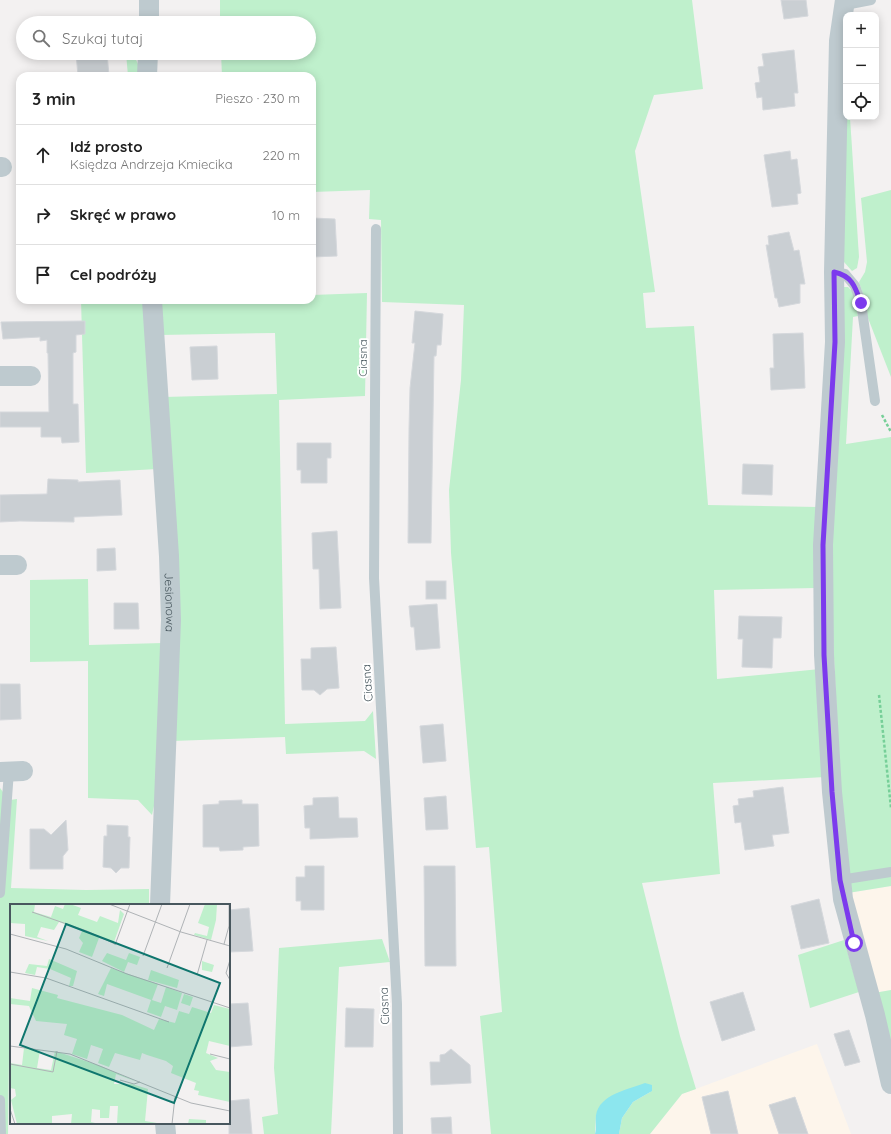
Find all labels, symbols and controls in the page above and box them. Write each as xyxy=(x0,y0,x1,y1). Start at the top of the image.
map controls xyxy=(843,12,879,120)
button: + xyxy=(843,12,879,48)
search box xyxy=(16,16,316,60)
icon: search xyxy=(30,27,52,49)
text: Szukaj tutaj xyxy=(62,29,143,48)
button: − xyxy=(843,48,879,84)
button: locate xyxy=(843,84,879,120)
text: 3 min xyxy=(32,88,76,109)
text: Pieszo · 230 m xyxy=(215,90,300,106)
text: Idź prosto xyxy=(70,137,143,156)
icon: ahead xyxy=(32,144,54,166)
text: 220 m xyxy=(262,147,300,163)
text: Księdza Andrzeja Kmiecika xyxy=(70,156,233,172)
icon: right xyxy=(32,204,54,226)
text: Skręć w prawo xyxy=(70,205,176,224)
text: 10 m xyxy=(272,207,300,223)
icon: arrive xyxy=(32,264,54,286)
text: Cel podróży xyxy=(70,265,157,284)
route end xyxy=(852,294,870,312)
street label: Ciasna xyxy=(355,339,370,377)
street label: Jesionowa xyxy=(162,572,179,633)
street label: Ciasna xyxy=(358,664,376,702)
inset map xyxy=(10,904,230,1124)
route start xyxy=(845,934,863,952)
street label: Ciasna xyxy=(376,987,392,1025)

